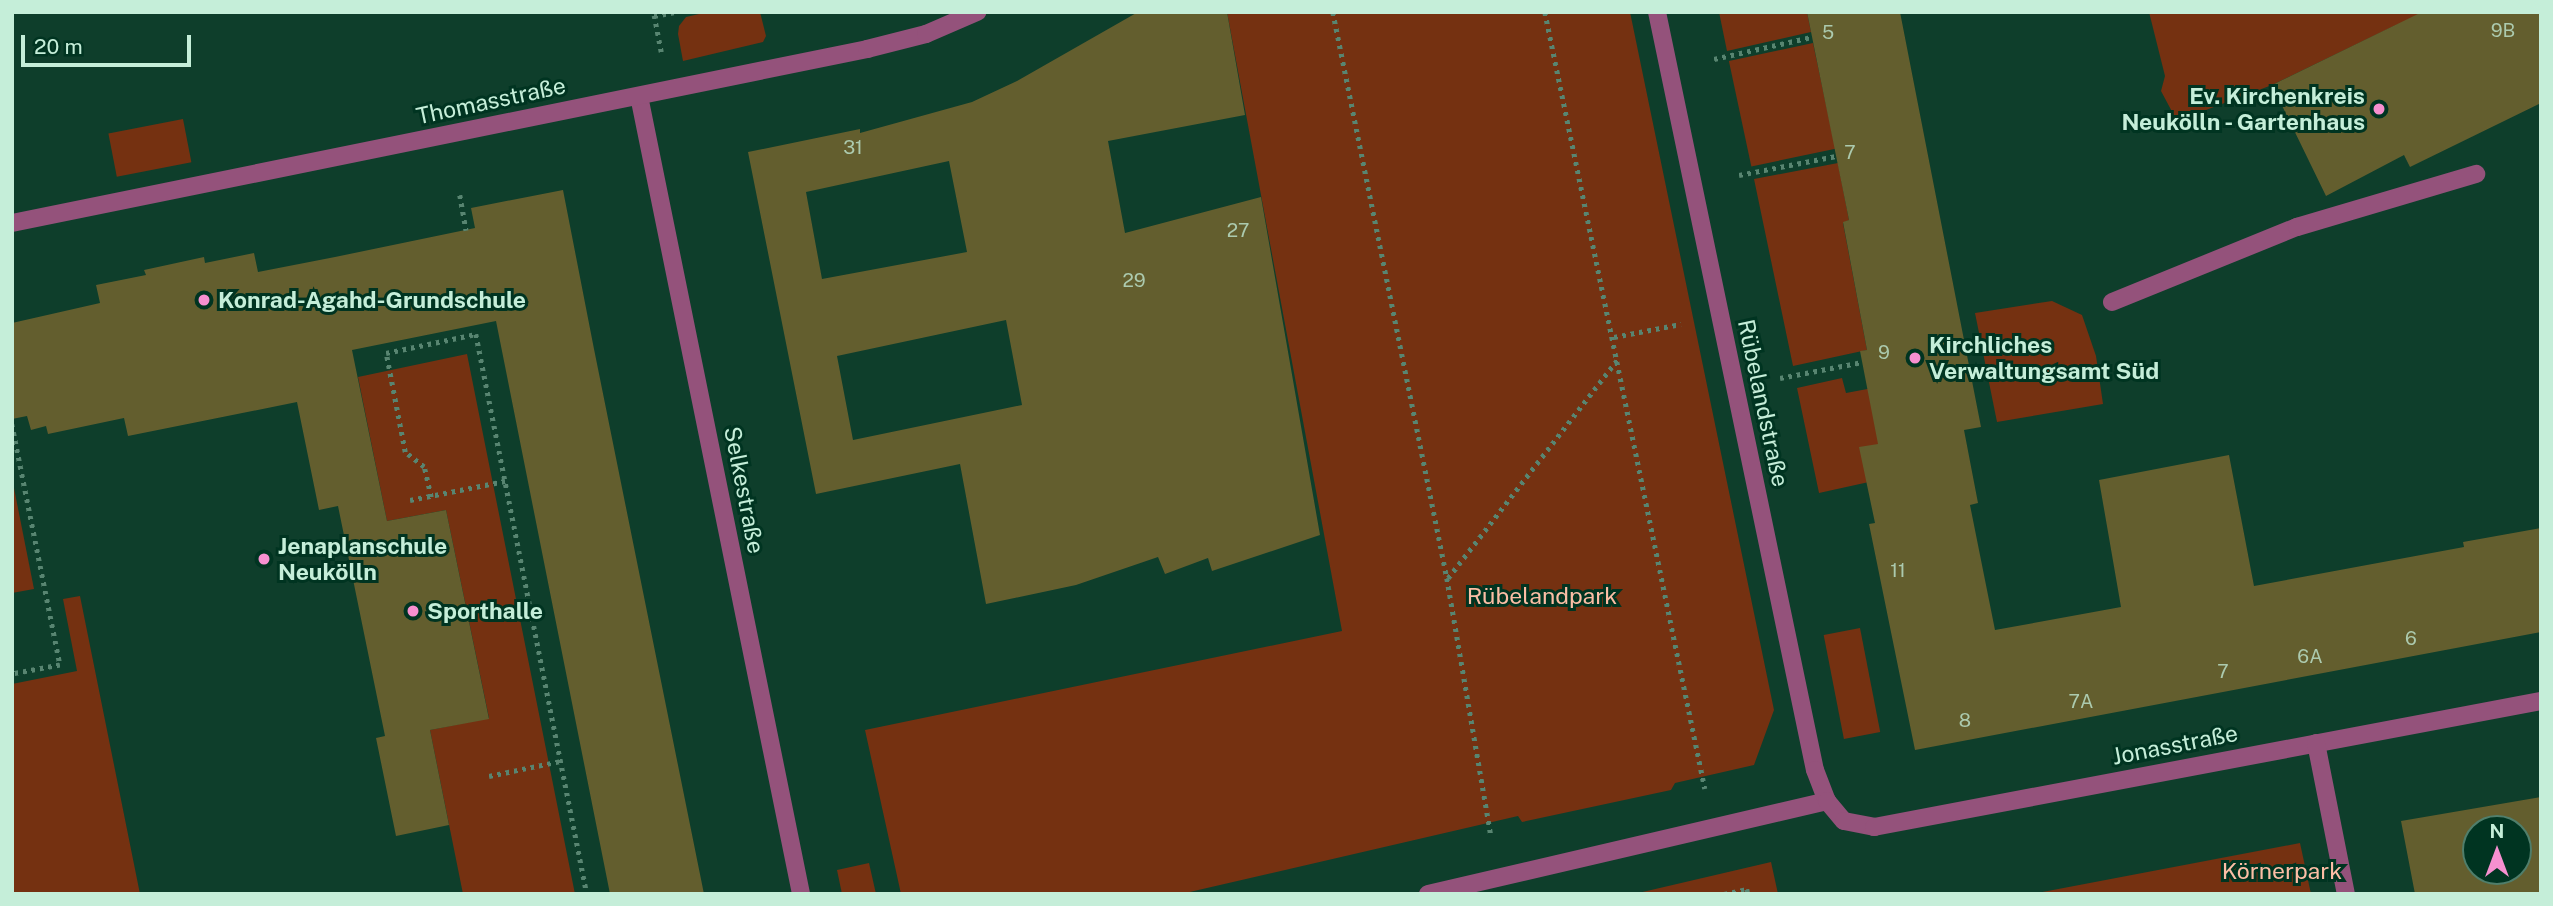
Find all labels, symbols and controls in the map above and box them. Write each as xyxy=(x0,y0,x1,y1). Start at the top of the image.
house number: 9B xyxy=(2491,20,2515,42)
scale bar xyxy=(24,21,194,65)
house number: 5 xyxy=(1822,22,1834,44)
text: 20 m xyxy=(34,34,83,59)
street label: Thomasstraße xyxy=(414,72,568,130)
place label: Ev. Kirchenkreis Neukölln - Gartenhaus xyxy=(2118,82,2365,136)
marker: Ev. Kirchenkreis Neukölln - Gartenhaus xyxy=(2371,101,2387,117)
house number: 31 xyxy=(843,137,863,159)
house number: 7 xyxy=(1844,142,1856,164)
house number: 27 xyxy=(1227,220,1249,242)
house number: 29 xyxy=(1122,270,1146,292)
place label: Konrad-Agahd-Grundschule xyxy=(218,286,526,314)
marker: Konrad-Agahd-Grundschule xyxy=(196,292,212,308)
street label: Rübelandstraße xyxy=(1732,317,1794,489)
place label: Kirchliches Verwaltungsamt Süd xyxy=(1929,331,2159,385)
house number: 9 xyxy=(1878,342,1890,364)
marker: Kirchliches Verwaltungsamt Süd xyxy=(1907,350,1923,366)
street label: Selkestraße xyxy=(718,424,770,556)
place label: Jenaplanschule Neukölln xyxy=(278,532,447,586)
marker: Jenaplanschule Neukölln xyxy=(256,551,272,567)
house number: 11 xyxy=(1890,560,1906,582)
park label: Rübelandpark xyxy=(1467,582,1617,610)
place label: Sporthalle xyxy=(427,597,543,625)
marker: Sporthalle xyxy=(405,603,421,619)
house number: 6 xyxy=(2405,628,2417,650)
house number: 6A xyxy=(2297,646,2323,668)
house number: 7 xyxy=(2217,661,2229,683)
house number: 7A xyxy=(2069,691,2093,713)
house number: 8 xyxy=(1959,710,1971,732)
street label: Jonasstraße xyxy=(2110,719,2240,771)
north arrow xyxy=(2462,815,2532,885)
text: N xyxy=(2490,820,2504,842)
park label: Körnerpark xyxy=(2222,857,2342,885)

